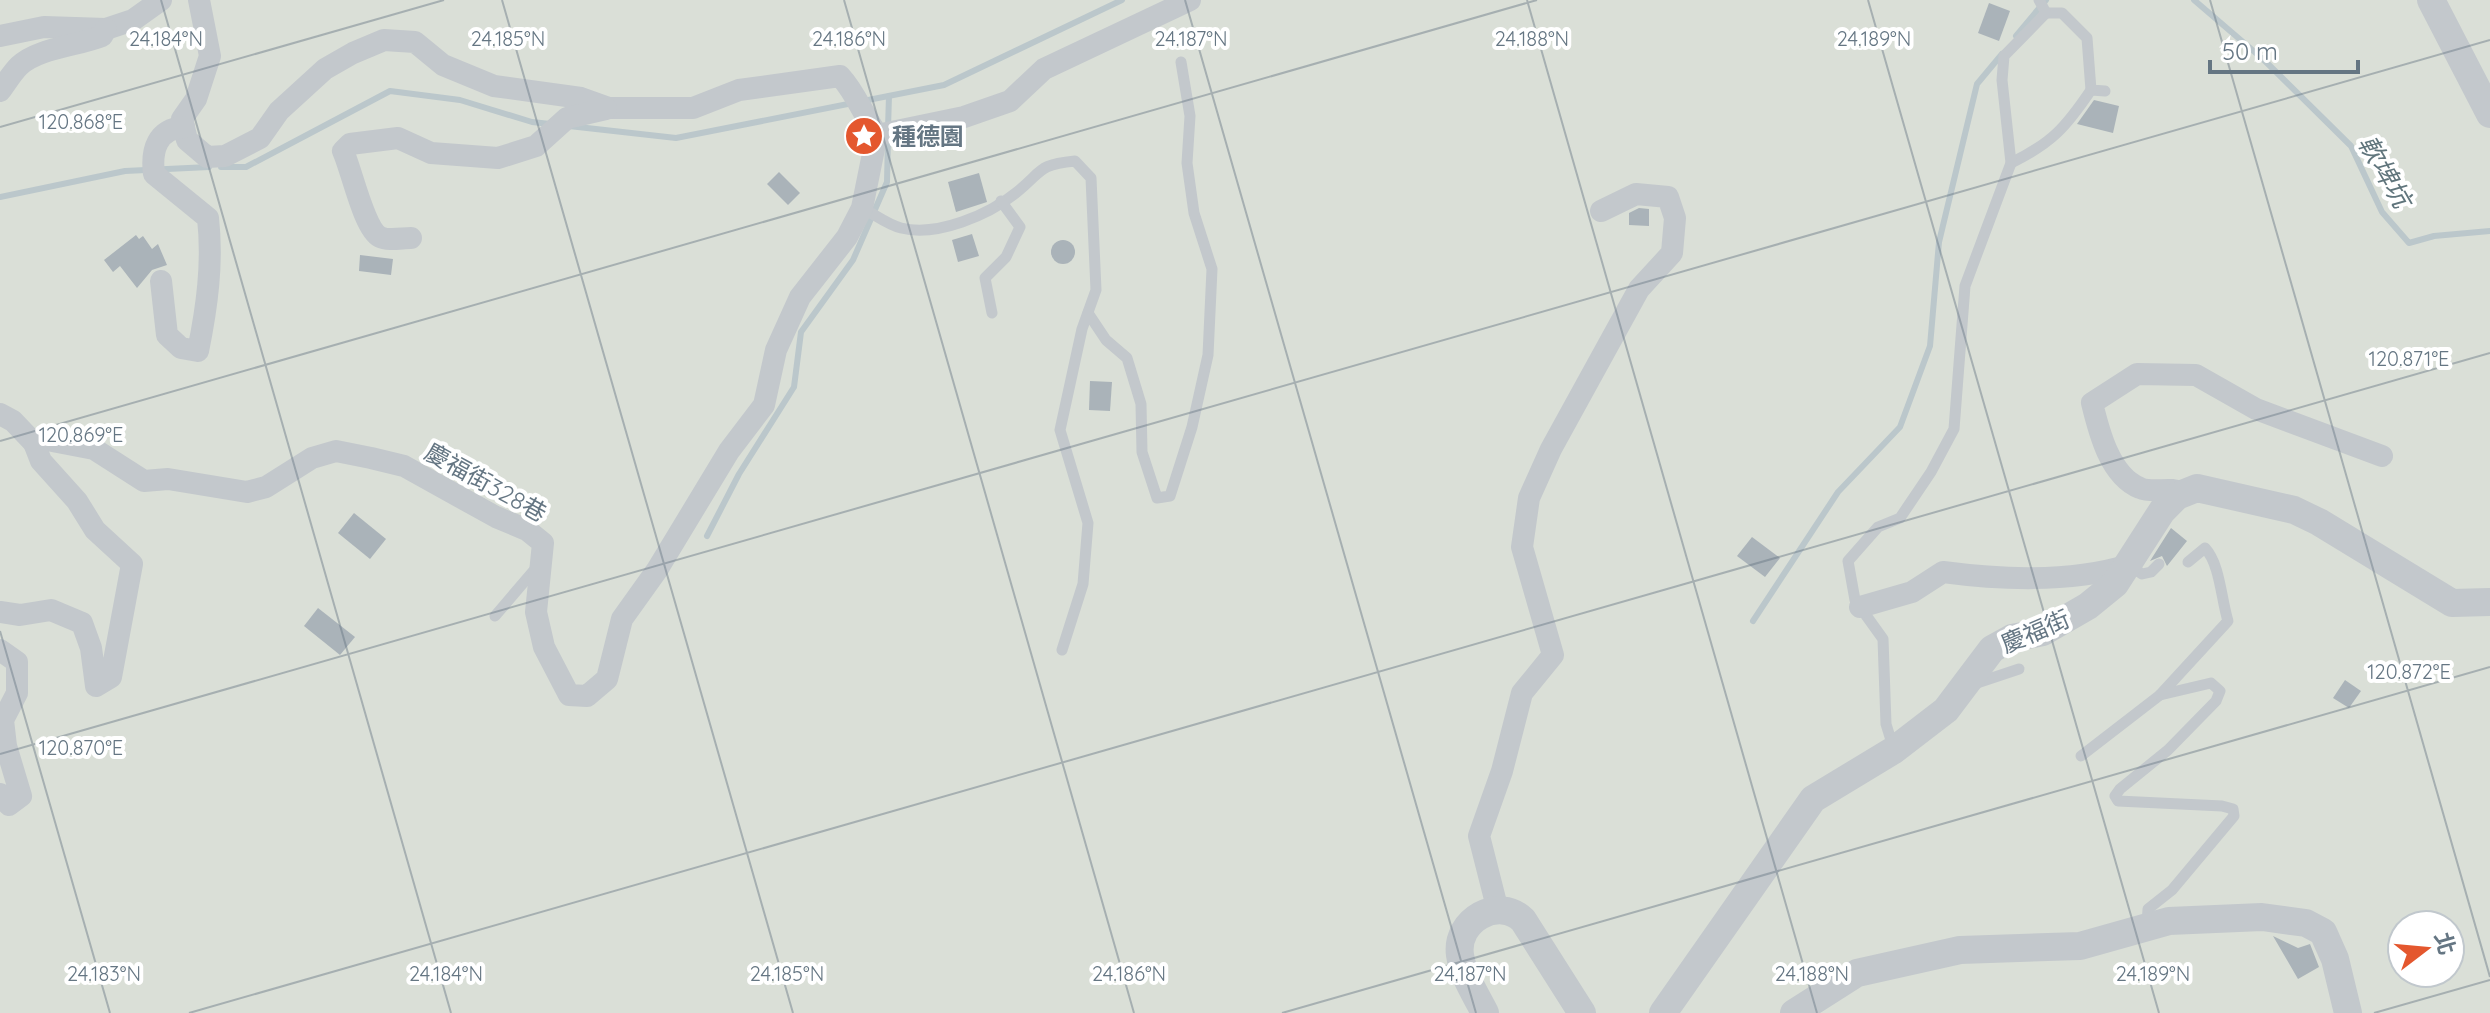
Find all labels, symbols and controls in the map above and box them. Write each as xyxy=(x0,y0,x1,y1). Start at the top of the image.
scale bar xyxy=(2210,24,2358,74)
text: 24.184°N xyxy=(129,26,203,51)
text: 24.185°N xyxy=(471,26,545,51)
text: 24.186°N xyxy=(812,26,886,51)
text: 24.187°N xyxy=(1154,26,1228,51)
text: 24.188°N xyxy=(1495,26,1569,51)
text: 24.189°N xyxy=(1837,26,1911,51)
text: 50 m xyxy=(2222,36,2278,66)
text: 120.868°E xyxy=(39,109,123,134)
place icon: 種德園 xyxy=(843,115,885,157)
place label: 種德園 xyxy=(892,121,964,151)
water label: 軟埤坑 xyxy=(2351,129,2421,216)
text: 120.871°E xyxy=(2369,346,2449,371)
text: 120.869°E xyxy=(39,422,123,447)
street label: 慶福街328巷 xyxy=(420,436,552,528)
street label: 慶福街 xyxy=(1996,603,2074,659)
text: 120.872°E xyxy=(2367,659,2451,684)
text: 120.870°E xyxy=(39,735,123,760)
north arrow xyxy=(2386,909,2466,989)
text: 北 xyxy=(2429,929,2462,958)
text: 24.183°N xyxy=(67,961,141,986)
text: 24.184°N xyxy=(409,961,483,986)
text: 24.185°N xyxy=(750,961,824,986)
text: 24.186°N xyxy=(1092,961,1166,986)
text: 24.187°N xyxy=(1433,961,1507,986)
text: 24.188°N xyxy=(1775,961,1849,986)
text: 24.189°N xyxy=(2116,961,2190,986)

